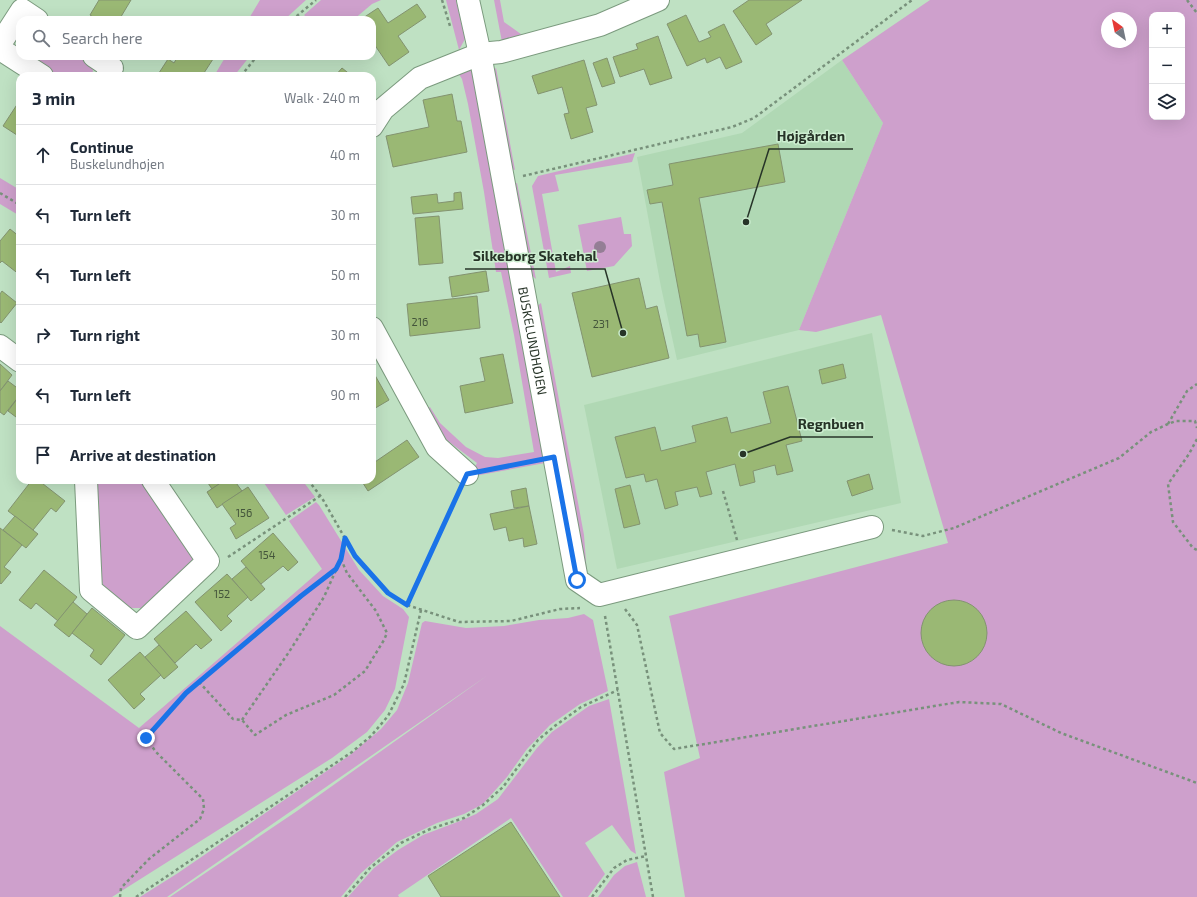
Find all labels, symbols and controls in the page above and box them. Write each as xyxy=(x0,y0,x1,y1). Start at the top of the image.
north arrow xyxy=(1101,12,1137,48)
map controls xyxy=(1149,12,1185,120)
button: + xyxy=(1149,12,1185,48)
search box xyxy=(16,16,376,60)
icon: search xyxy=(30,27,52,49)
text: Search here xyxy=(62,29,143,47)
button: − xyxy=(1149,48,1185,84)
button: layers xyxy=(1149,84,1185,120)
text: 3 min xyxy=(32,88,75,108)
text: Walk · 240 m xyxy=(284,90,360,106)
callout: Højgården xyxy=(769,123,853,149)
text: Højgården xyxy=(777,127,845,144)
text: Continue xyxy=(70,138,133,156)
icon: ahead xyxy=(32,144,54,166)
text: 40 m xyxy=(330,147,360,163)
text: Buskelundhøjen xyxy=(70,156,164,172)
icon: left xyxy=(32,204,54,226)
text: Turn left xyxy=(70,206,131,224)
text: 30 m xyxy=(331,207,360,223)
callout: Silkeborg Skatehal xyxy=(465,243,605,269)
text: Silkeborg Skatehal xyxy=(473,247,598,264)
icon: left xyxy=(32,264,54,286)
text: Turn left xyxy=(70,266,131,284)
text: 50 m xyxy=(331,267,360,283)
street label: BUSKELUNDHØJEN xyxy=(515,285,551,396)
house number: 216 xyxy=(412,315,428,328)
house number: 231 xyxy=(593,317,609,330)
icon: right xyxy=(32,324,54,346)
text: Turn right xyxy=(70,326,140,344)
text: 30 m xyxy=(331,327,360,343)
icon: left xyxy=(32,384,54,406)
text: Turn left xyxy=(70,386,131,404)
text: 90 m xyxy=(330,387,360,403)
callout: Regnbuen xyxy=(790,411,873,437)
text: Regnbuen xyxy=(798,415,864,432)
icon: arrive xyxy=(32,444,54,466)
text: Arrive at destination xyxy=(70,446,216,464)
house number: 156 xyxy=(236,506,252,519)
house number: 154 xyxy=(258,548,276,561)
route start xyxy=(568,571,586,589)
house number: 152 xyxy=(214,587,230,600)
route end xyxy=(137,729,155,747)

